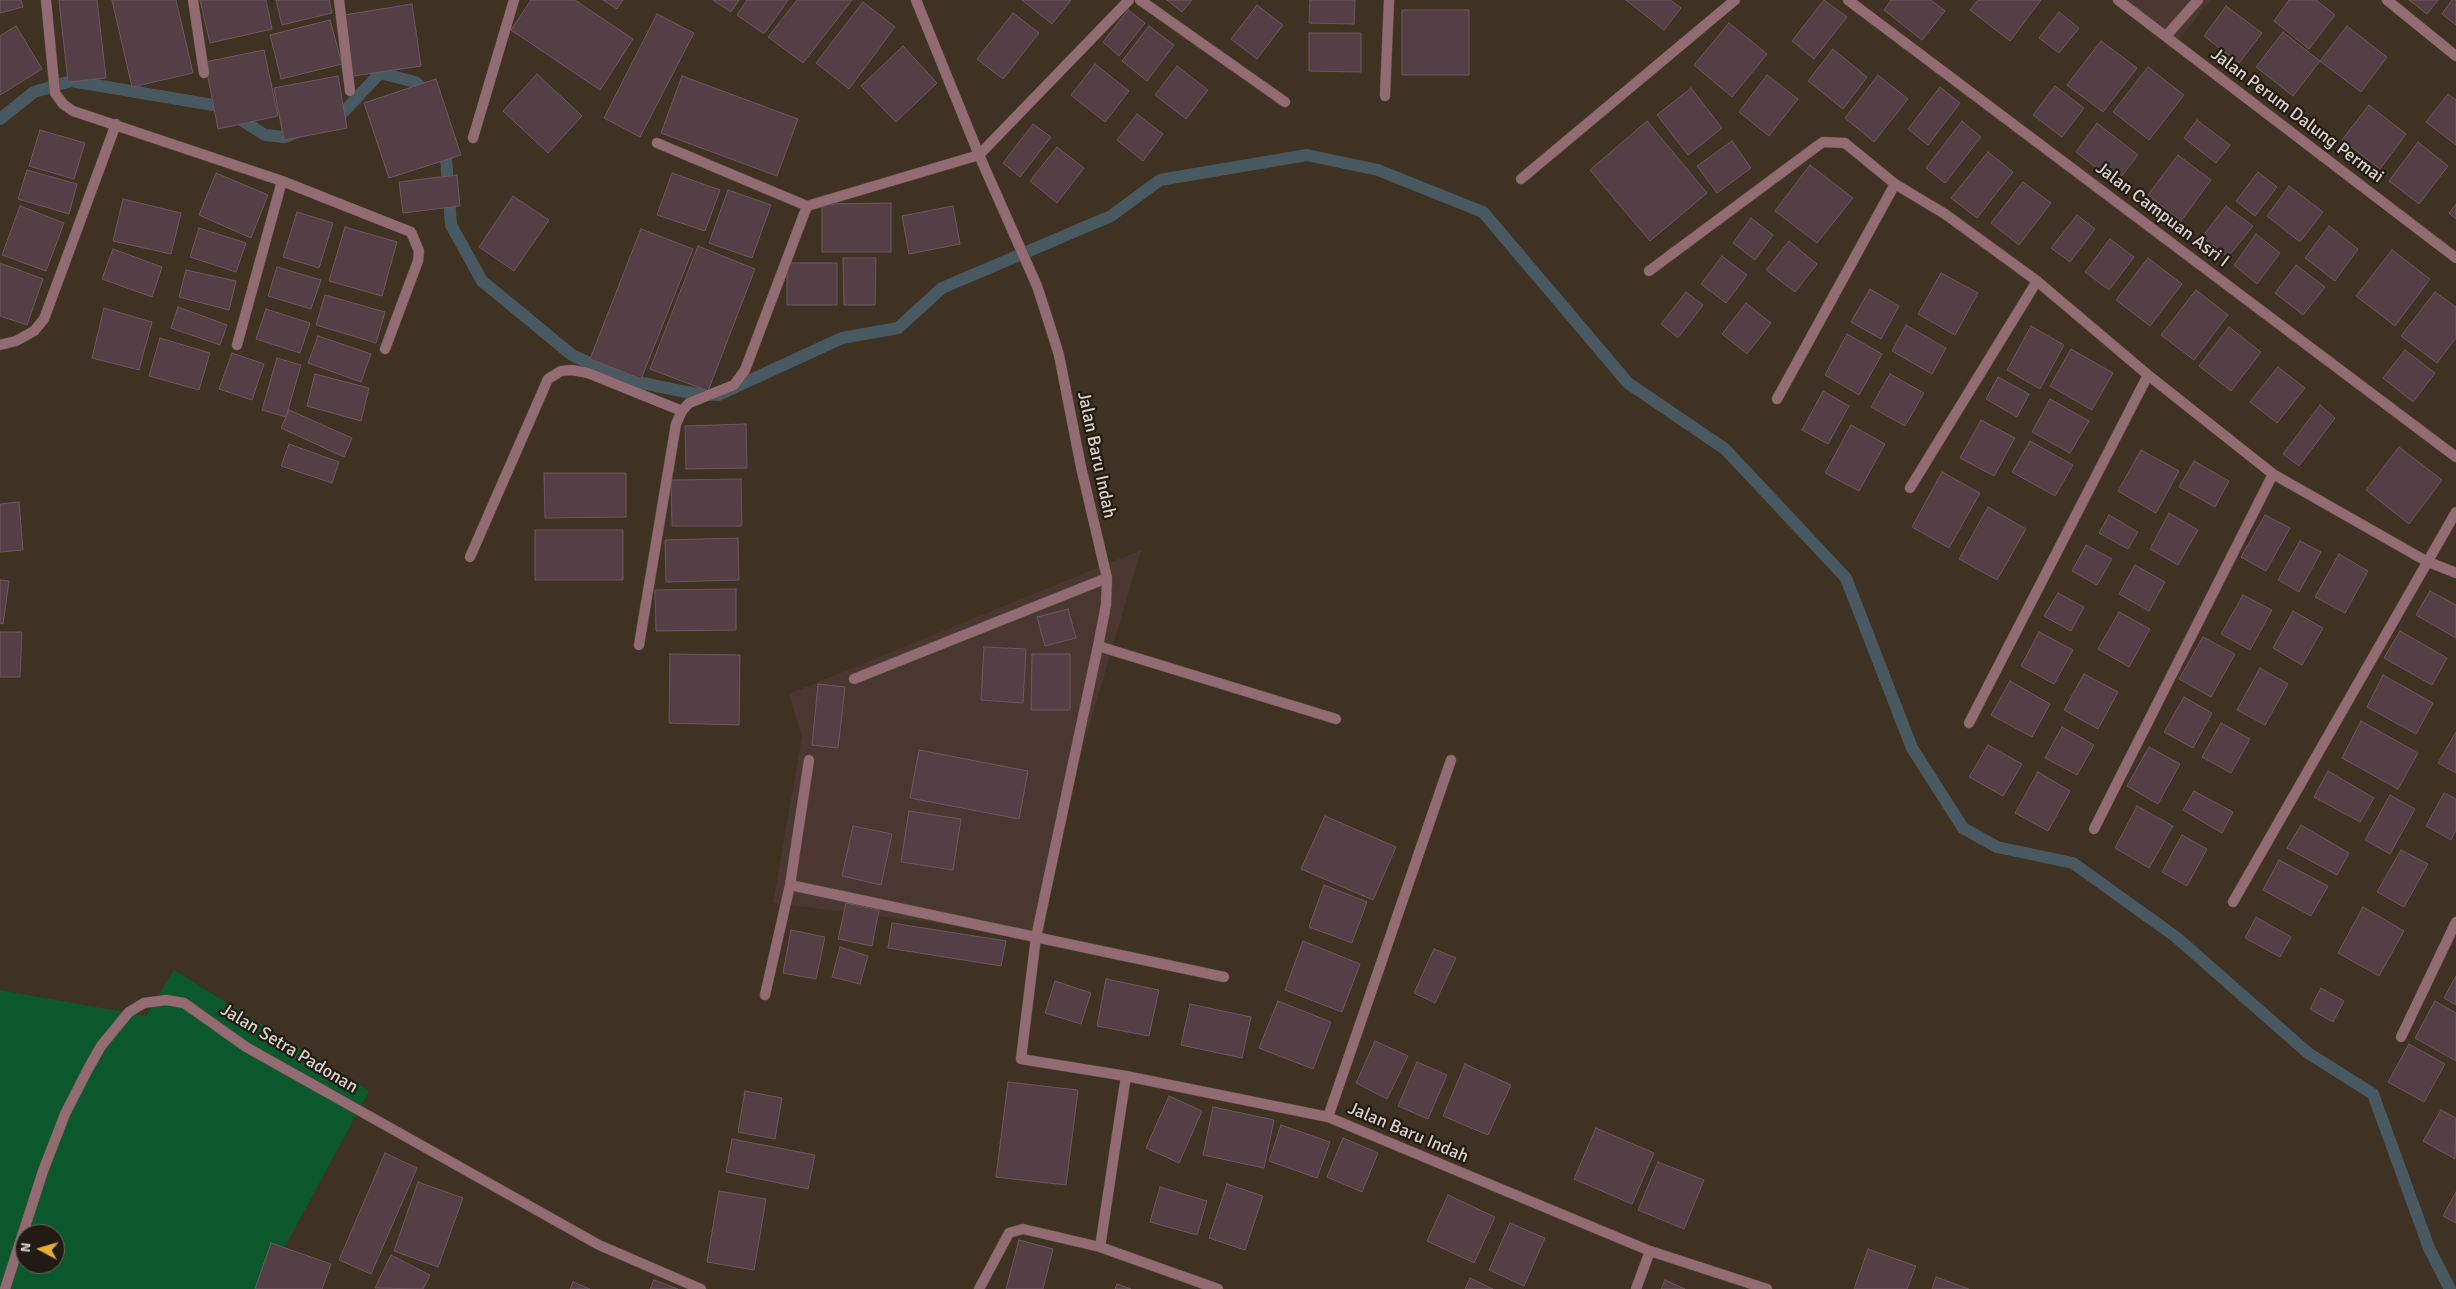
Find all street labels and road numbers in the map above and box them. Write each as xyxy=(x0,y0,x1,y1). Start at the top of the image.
street label: Jalan Perum Dalung Permai xyxy=(2206,44,2388,188)
street label: Jalan Campuan Asri I xyxy=(2091,158,2233,272)
street label: Jalan Baru Indah xyxy=(1072,390,1120,520)
street label: Jalan Setra Padonan xyxy=(216,999,362,1099)
street label: Jalan Baru Indah xyxy=(1344,1098,1472,1168)

